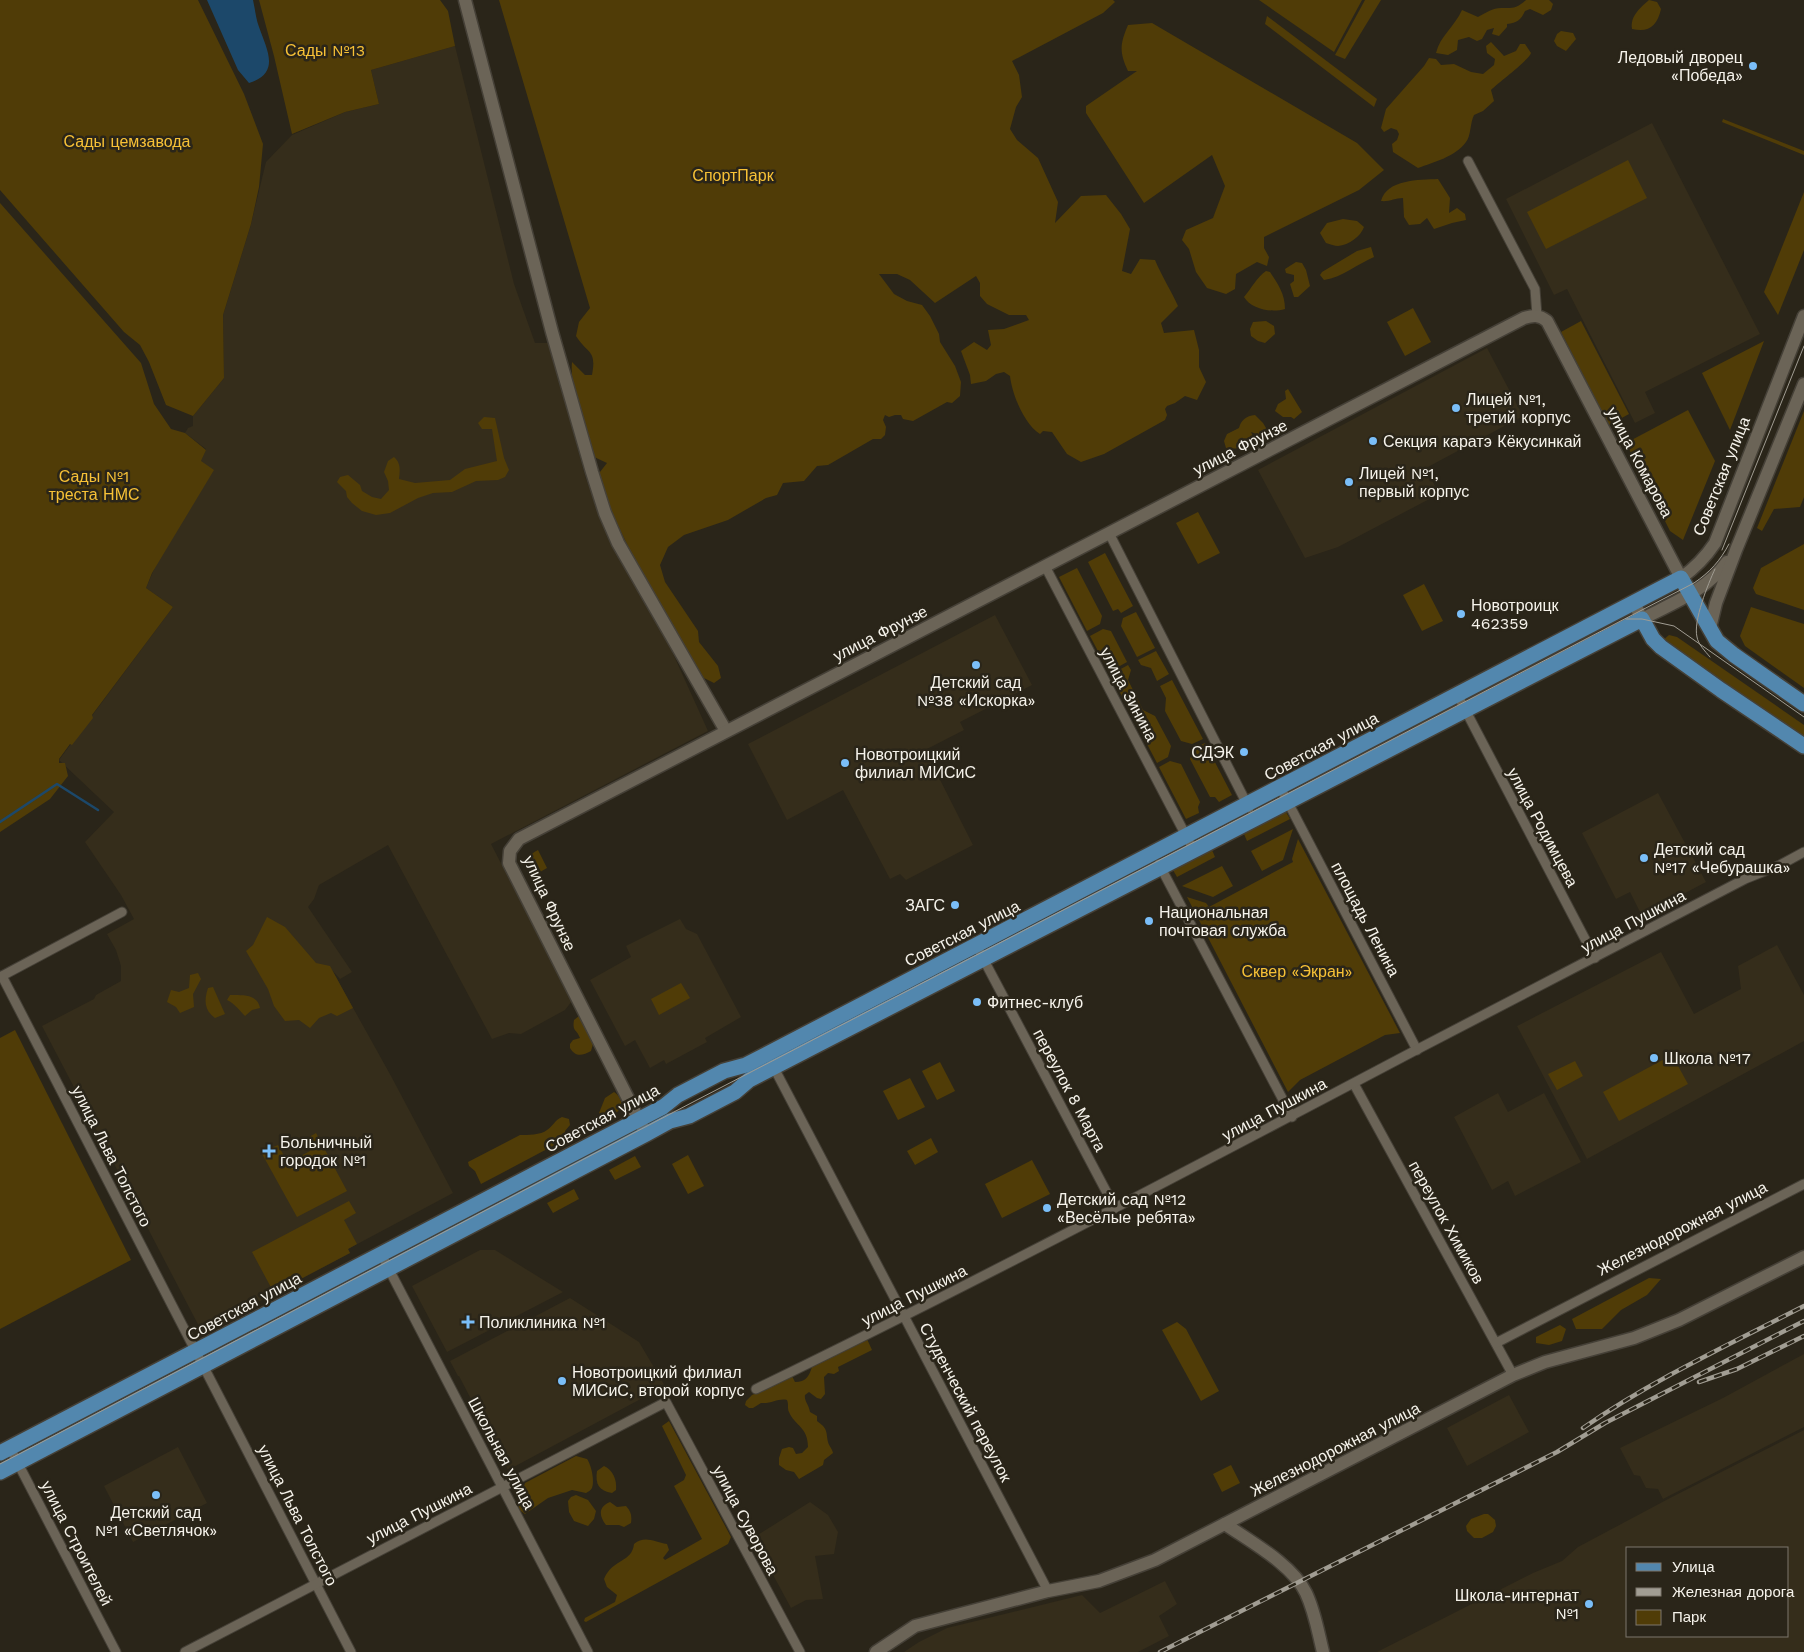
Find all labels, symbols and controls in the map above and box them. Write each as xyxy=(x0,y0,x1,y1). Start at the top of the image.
park label: Сады №13 xyxy=(285,41,365,60)
place label: Ледовый дворец «Победа» xyxy=(1618,48,1743,85)
marker: Ледовый дворец «Победа» xyxy=(1747,60,1759,72)
park label: Сады цемзавода xyxy=(64,132,191,151)
park label: СпортПарк xyxy=(692,166,775,185)
place label: Лицей №1, третий корпус xyxy=(1466,390,1571,427)
marker: Лицей №1, третий корпус xyxy=(1450,402,1462,414)
street label: улица Комарова xyxy=(1602,404,1677,521)
street label: Советская улица xyxy=(1689,414,1754,538)
street label: улица Фрунзе xyxy=(1190,416,1291,479)
place label: Секция каратэ Кёкусинкай xyxy=(1383,432,1582,451)
marker: Секция каратэ Кёкусинкай xyxy=(1367,435,1379,447)
place label: Лицей №1, первый корпус xyxy=(1359,464,1469,501)
park label: Сады №1 треста НМС xyxy=(48,467,140,504)
marker: Лицей №1, первый корпус xyxy=(1343,476,1355,488)
place label: Новотроицк 462359 xyxy=(1471,596,1560,633)
street label: улица Фрунзе xyxy=(830,602,931,665)
marker: Новотроицк 462359 xyxy=(1455,608,1467,620)
street label: улица Зинина xyxy=(1096,644,1161,744)
marker: Детский сад №38 «Искорка» xyxy=(970,659,982,671)
place label: Детский сад №38 «Искорка» xyxy=(917,673,1035,710)
street label: Советская улица xyxy=(1261,708,1382,785)
place label: СДЭК xyxy=(1191,743,1235,762)
place label: Новотроицкий филиал МИСиС xyxy=(855,745,976,782)
marker: СДЭК xyxy=(1238,746,1250,758)
marker: Новотроицкий филиал МИСиС xyxy=(839,757,851,769)
street label: улица Родимцева xyxy=(1503,764,1582,890)
place label: Детский сад №17 «Чебурашка» xyxy=(1654,840,1790,877)
street label: улица Фрунзе xyxy=(519,852,580,954)
marker: Детский сад №17 «Чебурашка» xyxy=(1638,852,1650,864)
street label: площадь Ленина xyxy=(1327,859,1404,980)
street label: улица Пушкина xyxy=(1578,886,1689,957)
street label: Советская улица xyxy=(901,896,1023,971)
place label: ЗАГС xyxy=(905,896,945,915)
marker: ЗАГС xyxy=(949,899,961,911)
place label: Национальная почтовая служба xyxy=(1159,903,1286,940)
marker: Национальная почтовая служба xyxy=(1143,915,1155,927)
park label: Сквер «Экран» xyxy=(1241,962,1353,981)
place label: Фитнес-клуб xyxy=(987,993,1083,1012)
marker: Фитнес-клуб xyxy=(971,996,983,1008)
street label: переулок 8 Марта xyxy=(1029,1026,1110,1155)
place label: Школа №17 xyxy=(1664,1049,1751,1068)
marker: Школа №17 xyxy=(1648,1052,1660,1064)
street label: улица Пушкина xyxy=(1219,1074,1330,1145)
street label: Советская улица xyxy=(542,1080,663,1157)
street label: улица Льва Толстого xyxy=(68,1083,155,1230)
place label: Больничный городок №1 xyxy=(280,1133,372,1170)
marker: Больничный городок №1 xyxy=(262,1144,276,1158)
street label: переулок Химиков xyxy=(1405,1157,1488,1287)
street label: Железнодорожная улица xyxy=(1594,1177,1770,1280)
place label: Детский сад №12 «Весёлые ребята» xyxy=(1057,1190,1196,1227)
marker: Детский сад №12 «Весёлые ребята» xyxy=(1041,1202,1053,1214)
street label: улица Пушкина xyxy=(858,1261,970,1330)
street label: Советская улица xyxy=(184,1268,305,1345)
place label: Поликлиника №1 xyxy=(479,1313,606,1332)
marker: Поликлиника №1 xyxy=(461,1315,475,1329)
street label: Студенческий переулок xyxy=(916,1319,1016,1486)
place label: Новотроицкий филиал МИСиС, второй корпус xyxy=(572,1363,744,1400)
marker: Новотроицкий филиал МИСиС, второй корпус xyxy=(556,1375,568,1387)
street label: Школьная улица xyxy=(464,1394,539,1512)
street label: Железнодорожная улица xyxy=(1247,1398,1423,1501)
street label: улица Льва Толстого xyxy=(254,1442,341,1589)
street label: улица Суворова xyxy=(709,1462,782,1578)
street label: улица Строителей xyxy=(37,1478,116,1609)
street label: улица Пушкина xyxy=(363,1479,475,1548)
marker: Детский сад №1 «Светлячок» xyxy=(150,1489,162,1501)
place label: Детский сад №1 «Светлячок» xyxy=(95,1503,217,1540)
legend xyxy=(1626,1547,1789,1637)
text: Улица xyxy=(1672,1558,1715,1576)
text: Железная дорога xyxy=(1672,1583,1795,1601)
place label: Школа-интернат №1 xyxy=(1455,1586,1580,1623)
marker: Школа-интернат №1 xyxy=(1583,1598,1595,1610)
text: Парк xyxy=(1672,1608,1706,1626)

